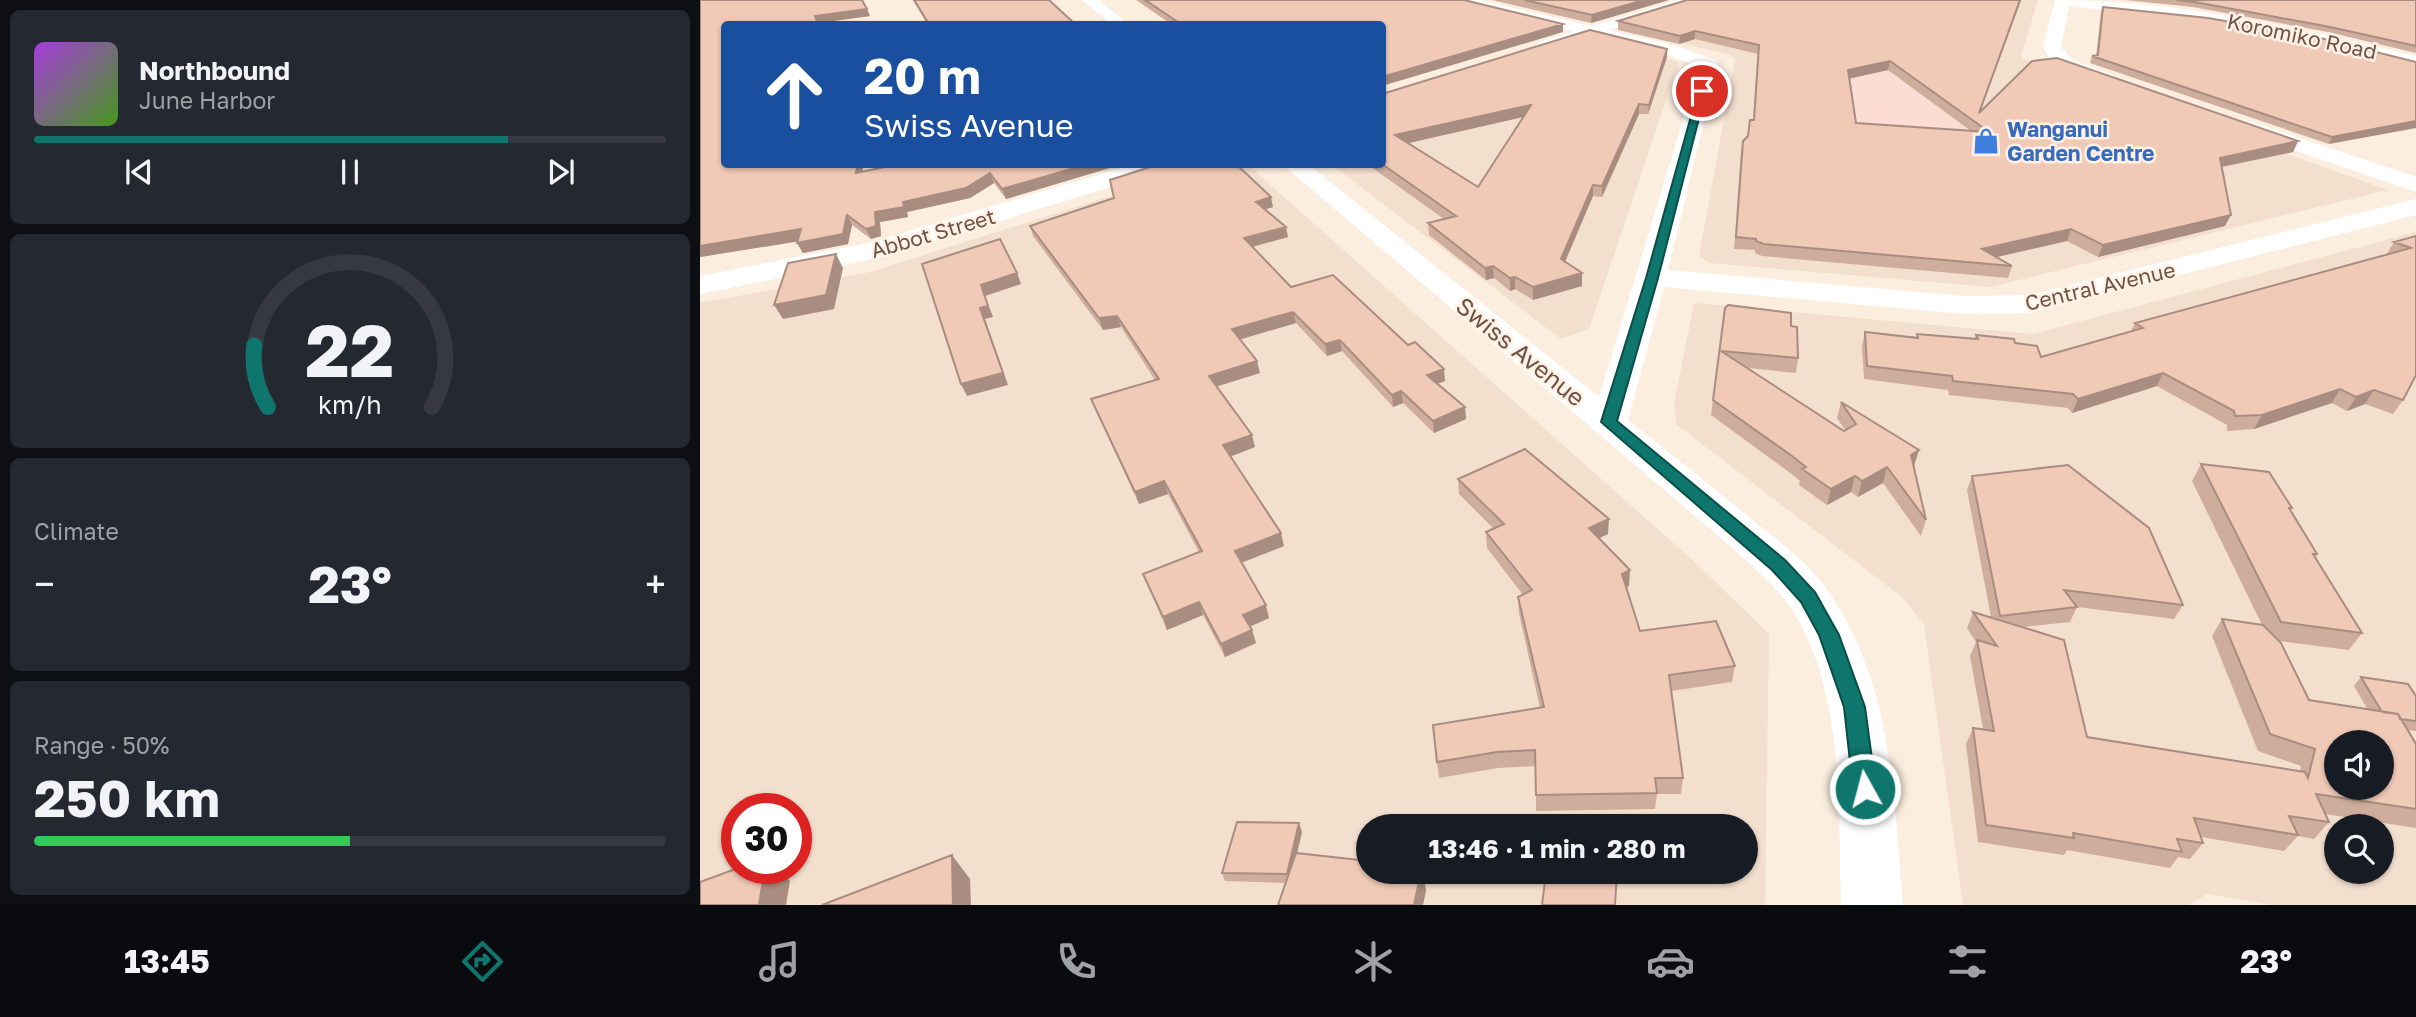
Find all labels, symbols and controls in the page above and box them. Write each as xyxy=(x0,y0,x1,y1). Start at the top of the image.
street label: Koromiko Road xyxy=(2225,7,2379,65)
text: 20 m xyxy=(864,46,981,105)
icon: ahead xyxy=(749,49,840,140)
text: Northbound xyxy=(139,55,290,86)
pin xyxy=(1672,61,1732,121)
icon: arrive xyxy=(1683,72,1721,110)
text: June Harbor xyxy=(139,86,275,114)
text: Swiss Avenue xyxy=(864,106,1074,144)
place label: Wanganui Garden Centre xyxy=(2007,116,2154,166)
shop icon: Wanganui Garden Centre xyxy=(1971,126,2001,156)
icon: previous xyxy=(120,153,158,191)
icon: pause xyxy=(331,153,369,191)
icon: next xyxy=(542,153,580,191)
street label: Abbot Street xyxy=(868,203,998,263)
street label: Central Avenue xyxy=(2022,256,2178,316)
street label: Swiss Avenue xyxy=(1451,290,1591,412)
text: 22 xyxy=(306,306,394,393)
text: km/h xyxy=(318,388,382,419)
text: Climate xyxy=(34,517,119,545)
text: 23° xyxy=(308,552,392,614)
text: − xyxy=(34,561,55,606)
text: + xyxy=(645,561,666,606)
map controls xyxy=(2324,730,2394,884)
button: sound xyxy=(2324,730,2394,800)
text: Range · 50% xyxy=(34,731,169,759)
position arrow xyxy=(1828,752,1902,826)
text: 250 km xyxy=(34,766,220,828)
speed limit sign: 30 xyxy=(721,793,812,884)
button: search xyxy=(2324,814,2394,884)
text: 13:46 · 1 min · 280 m xyxy=(1428,833,1686,864)
icon: directions xyxy=(458,937,507,986)
icon: music xyxy=(755,937,804,986)
icon: phone xyxy=(1052,937,1101,986)
icon: climate xyxy=(1349,937,1398,986)
icon: car xyxy=(1646,937,1695,986)
icon: filters xyxy=(1943,937,1992,986)
text: 13:45 xyxy=(124,942,210,980)
text: 23° xyxy=(2240,942,2292,980)

